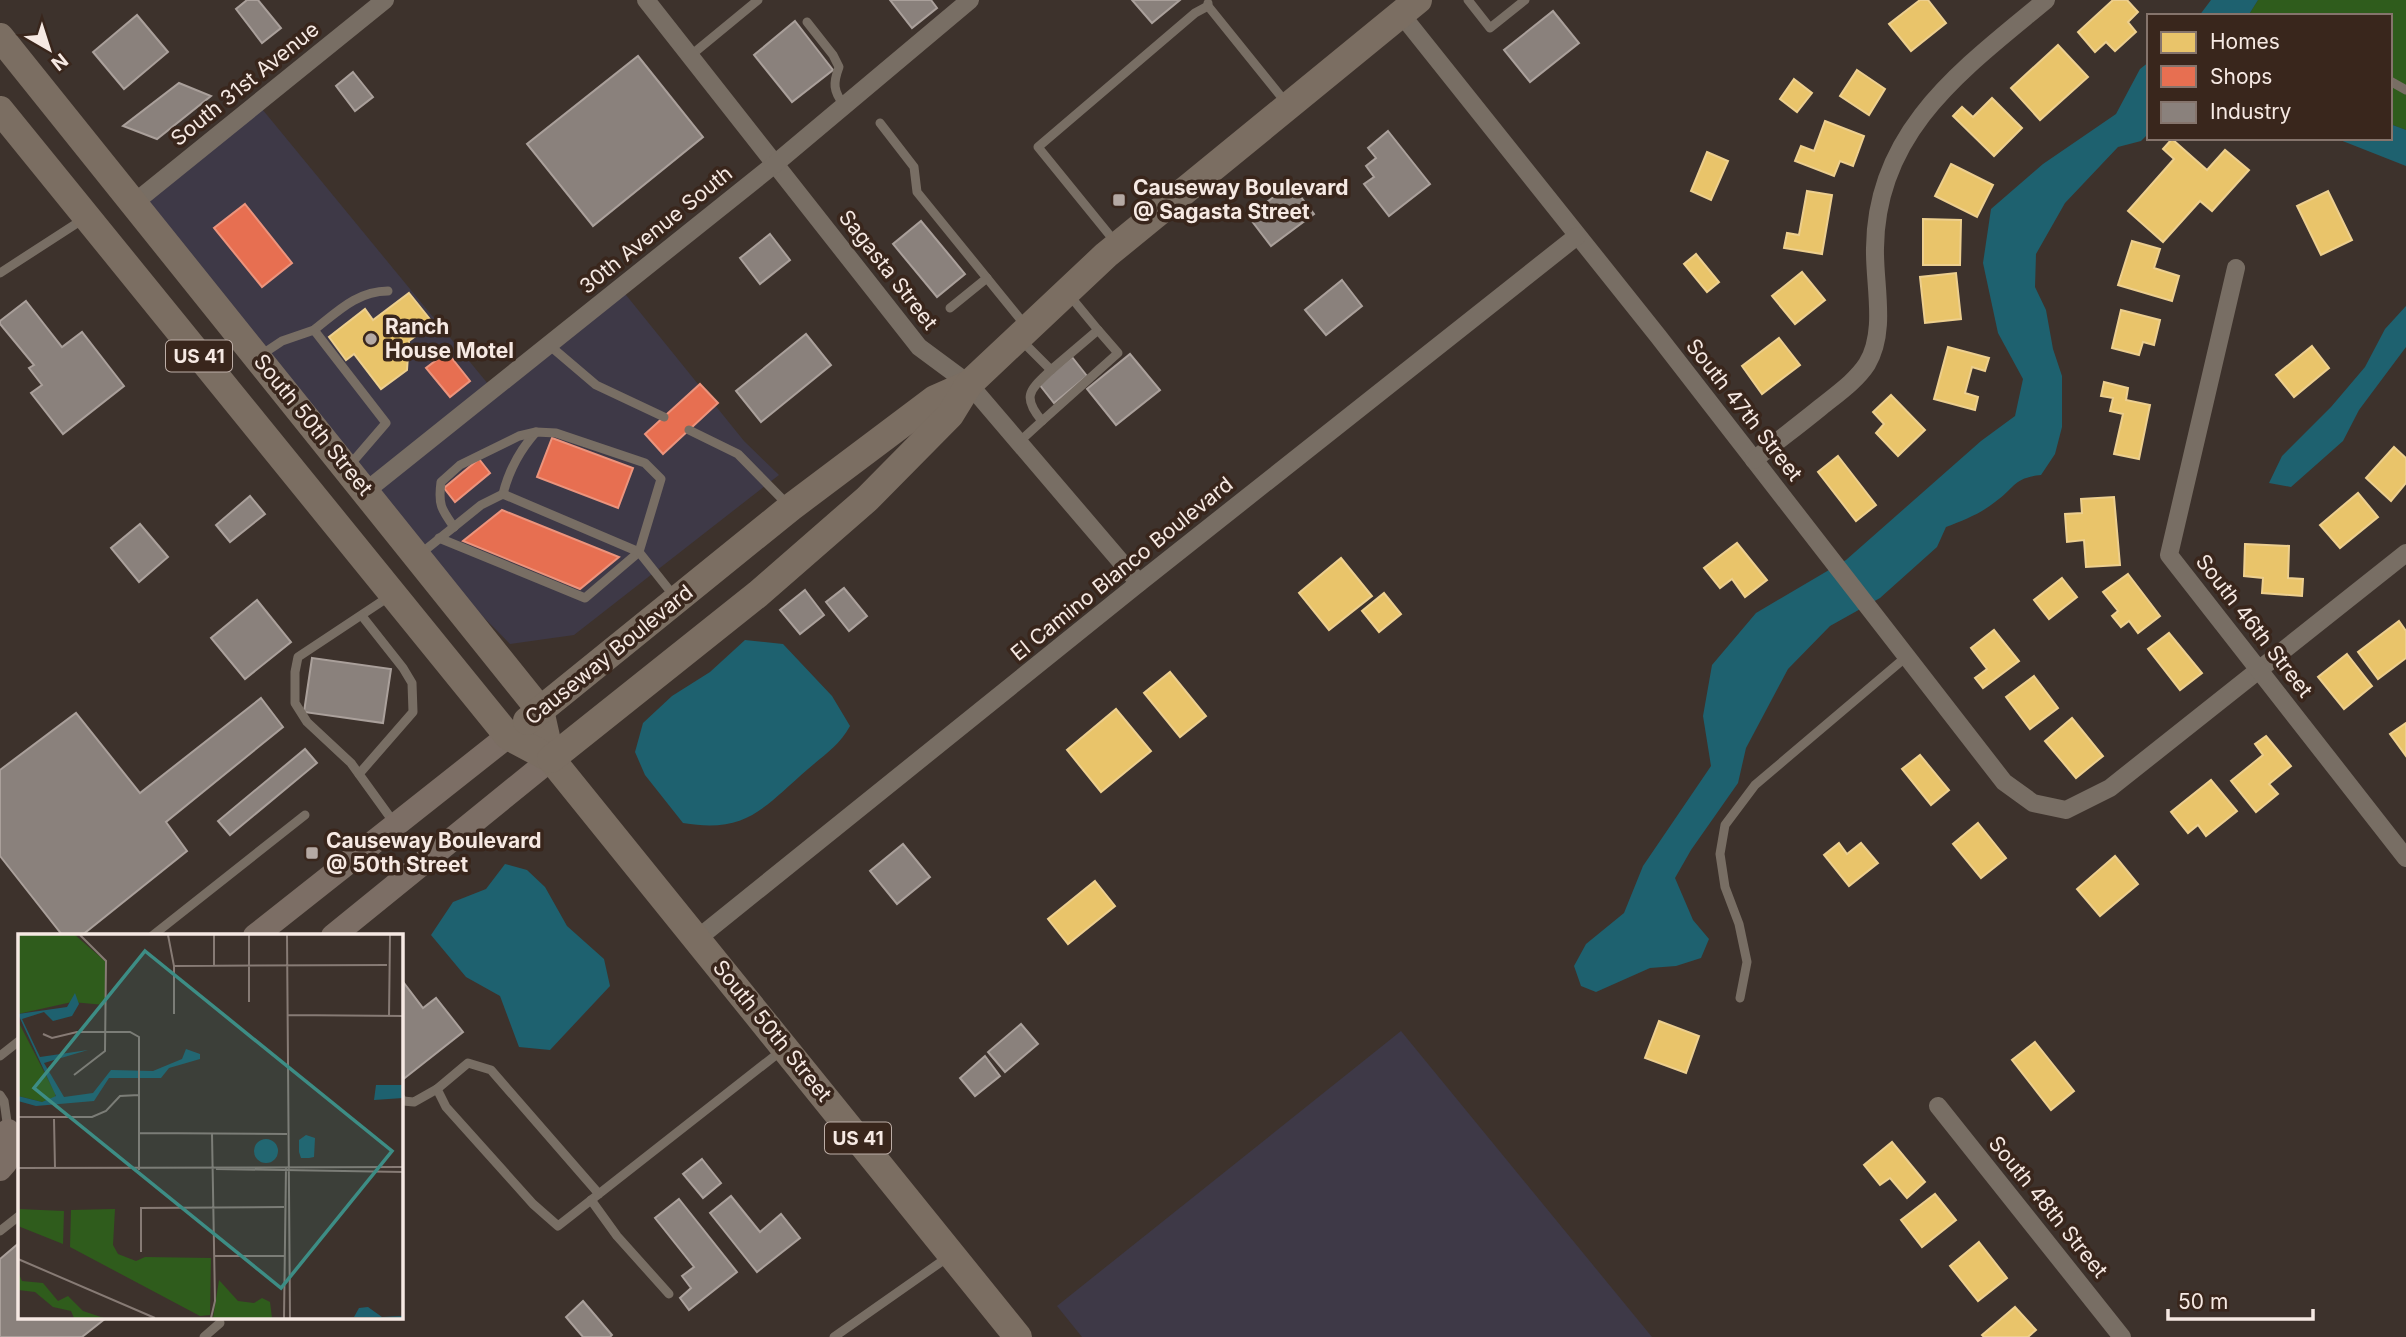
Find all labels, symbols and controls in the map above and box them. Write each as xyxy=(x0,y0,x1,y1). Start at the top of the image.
north arrow xyxy=(14,14,84,84)
legend xyxy=(2147,14,2392,140)
street label: South 31st Avenue xyxy=(166,16,324,151)
text: Homes xyxy=(2210,29,2280,54)
text: N xyxy=(47,48,72,75)
text: Shops xyxy=(2210,64,2272,89)
text: Industry xyxy=(2210,99,2292,124)
street label: 30th Avenue South xyxy=(574,160,737,299)
place label: Causeway Boulevard @ Sagasta Street xyxy=(1133,175,1349,224)
marker: Causeway Boulevard @ Sagasta Street xyxy=(1111,192,1127,208)
street label: Sagasta Street xyxy=(834,205,943,335)
place label: Ranch House Motel xyxy=(385,314,514,363)
marker: Ranch House Motel xyxy=(363,331,379,347)
street label: South 47th Street xyxy=(1681,334,1808,486)
road number: US 41 xyxy=(166,340,232,372)
street label: South 50th Street xyxy=(249,349,378,500)
street label: El Camino Blanco Boulevard xyxy=(1006,471,1238,666)
street label: South 46th Street xyxy=(2191,549,2318,702)
street label: Causeway Boulevard xyxy=(520,579,698,730)
place label: Causeway Boulevard @ 50th Street xyxy=(326,828,542,877)
marker: Causeway Boulevard @ 50th Street xyxy=(304,845,320,861)
inset map xyxy=(18,934,402,1320)
street label: South 50th Street xyxy=(708,955,837,1106)
road number: US 41 xyxy=(825,1122,891,1154)
street label: South 48th Street xyxy=(1984,1131,2113,1283)
scale bar xyxy=(2168,1278,2313,1322)
text: 50 m xyxy=(2178,1289,2228,1314)

